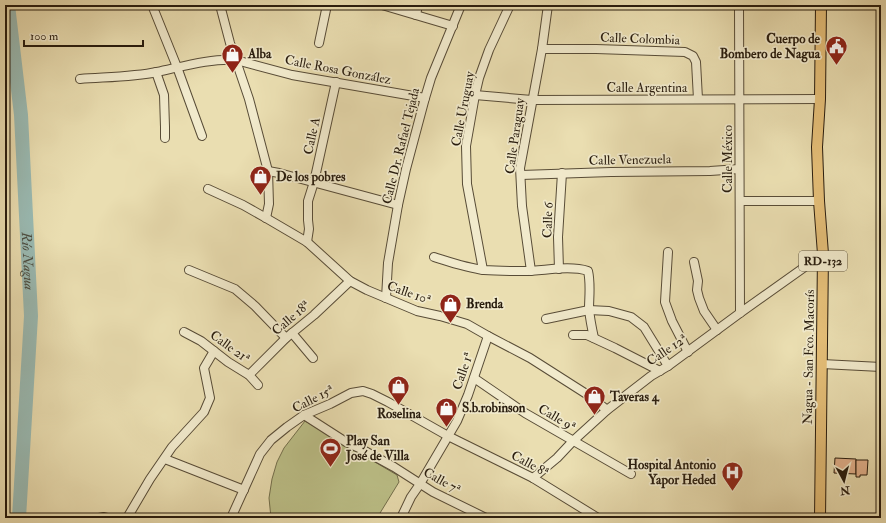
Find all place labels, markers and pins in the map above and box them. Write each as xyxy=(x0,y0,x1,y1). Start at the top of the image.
place label: Cuerpo de Bombero de Nagua xyxy=(720,31,821,63)
public building icon: Cuerpo de Bombero de Nagua xyxy=(823,33,849,66)
shop icon: Alba xyxy=(220,41,246,74)
place label: Alba xyxy=(247,46,272,62)
shop icon: De los pobres xyxy=(247,164,273,197)
place label: De los pobres xyxy=(276,169,346,186)
shop icon: Brenda xyxy=(438,291,464,324)
place label: Brenda xyxy=(466,296,504,312)
shop icon: Roselina xyxy=(386,373,412,406)
shop icon: Taveras 4 xyxy=(582,384,608,417)
place label: Taveras 4 xyxy=(609,389,660,405)
shop icon: S.b.robinson xyxy=(434,395,460,428)
place label: S.b.robinson xyxy=(462,400,526,416)
place label: Roselina xyxy=(377,406,422,422)
place label: Play San José de Villa xyxy=(345,433,410,465)
sports icon: Play San José de Villa xyxy=(318,435,344,468)
place label: Hospital Antonio Yapor Heded xyxy=(628,457,717,489)
hospital icon: Hospital Antonio Yapor Heded xyxy=(719,459,745,492)

